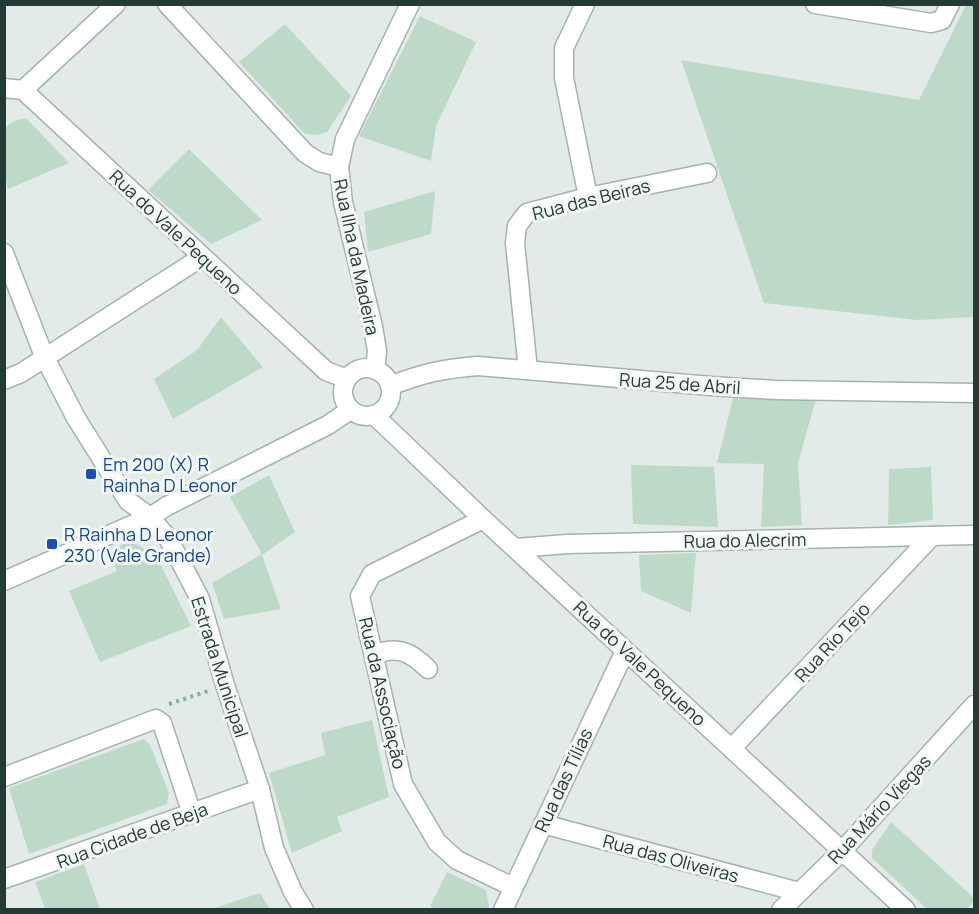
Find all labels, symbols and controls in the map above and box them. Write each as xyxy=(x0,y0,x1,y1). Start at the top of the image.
street label: Rua do Vale Pequeno xyxy=(104,164,248,300)
street label: Rua das Beiras xyxy=(530,173,652,225)
street label: Rua Ilha da Madeira xyxy=(329,177,385,337)
street label: Rua 25 de Abril xyxy=(618,367,742,399)
place label: Em 200 (X) R Rainha D Leonor xyxy=(103,452,238,497)
marker: Em 200 (X) R Rainha D Leonor xyxy=(84,467,98,481)
place label: R Rainha D Leonor 230 (Vale Grande) xyxy=(64,522,214,567)
street label: Rua do Alecrim xyxy=(683,527,807,553)
marker: R Rainha D Leonor 230 (Vale Grande) xyxy=(45,537,59,551)
street label: Estrada Municipal xyxy=(186,593,254,741)
street label: Rua do Vale Pequeno xyxy=(568,595,712,731)
street label: Rua Rio Tejo xyxy=(789,597,875,687)
street label: Rua da Associação xyxy=(354,615,412,771)
street label: Rua das Tílias xyxy=(528,724,598,836)
street label: Rua Mário Viegas xyxy=(822,749,936,869)
street label: Rua Cidade de Beja xyxy=(53,797,211,873)
street label: Rua das Oliveiras xyxy=(600,828,742,888)

